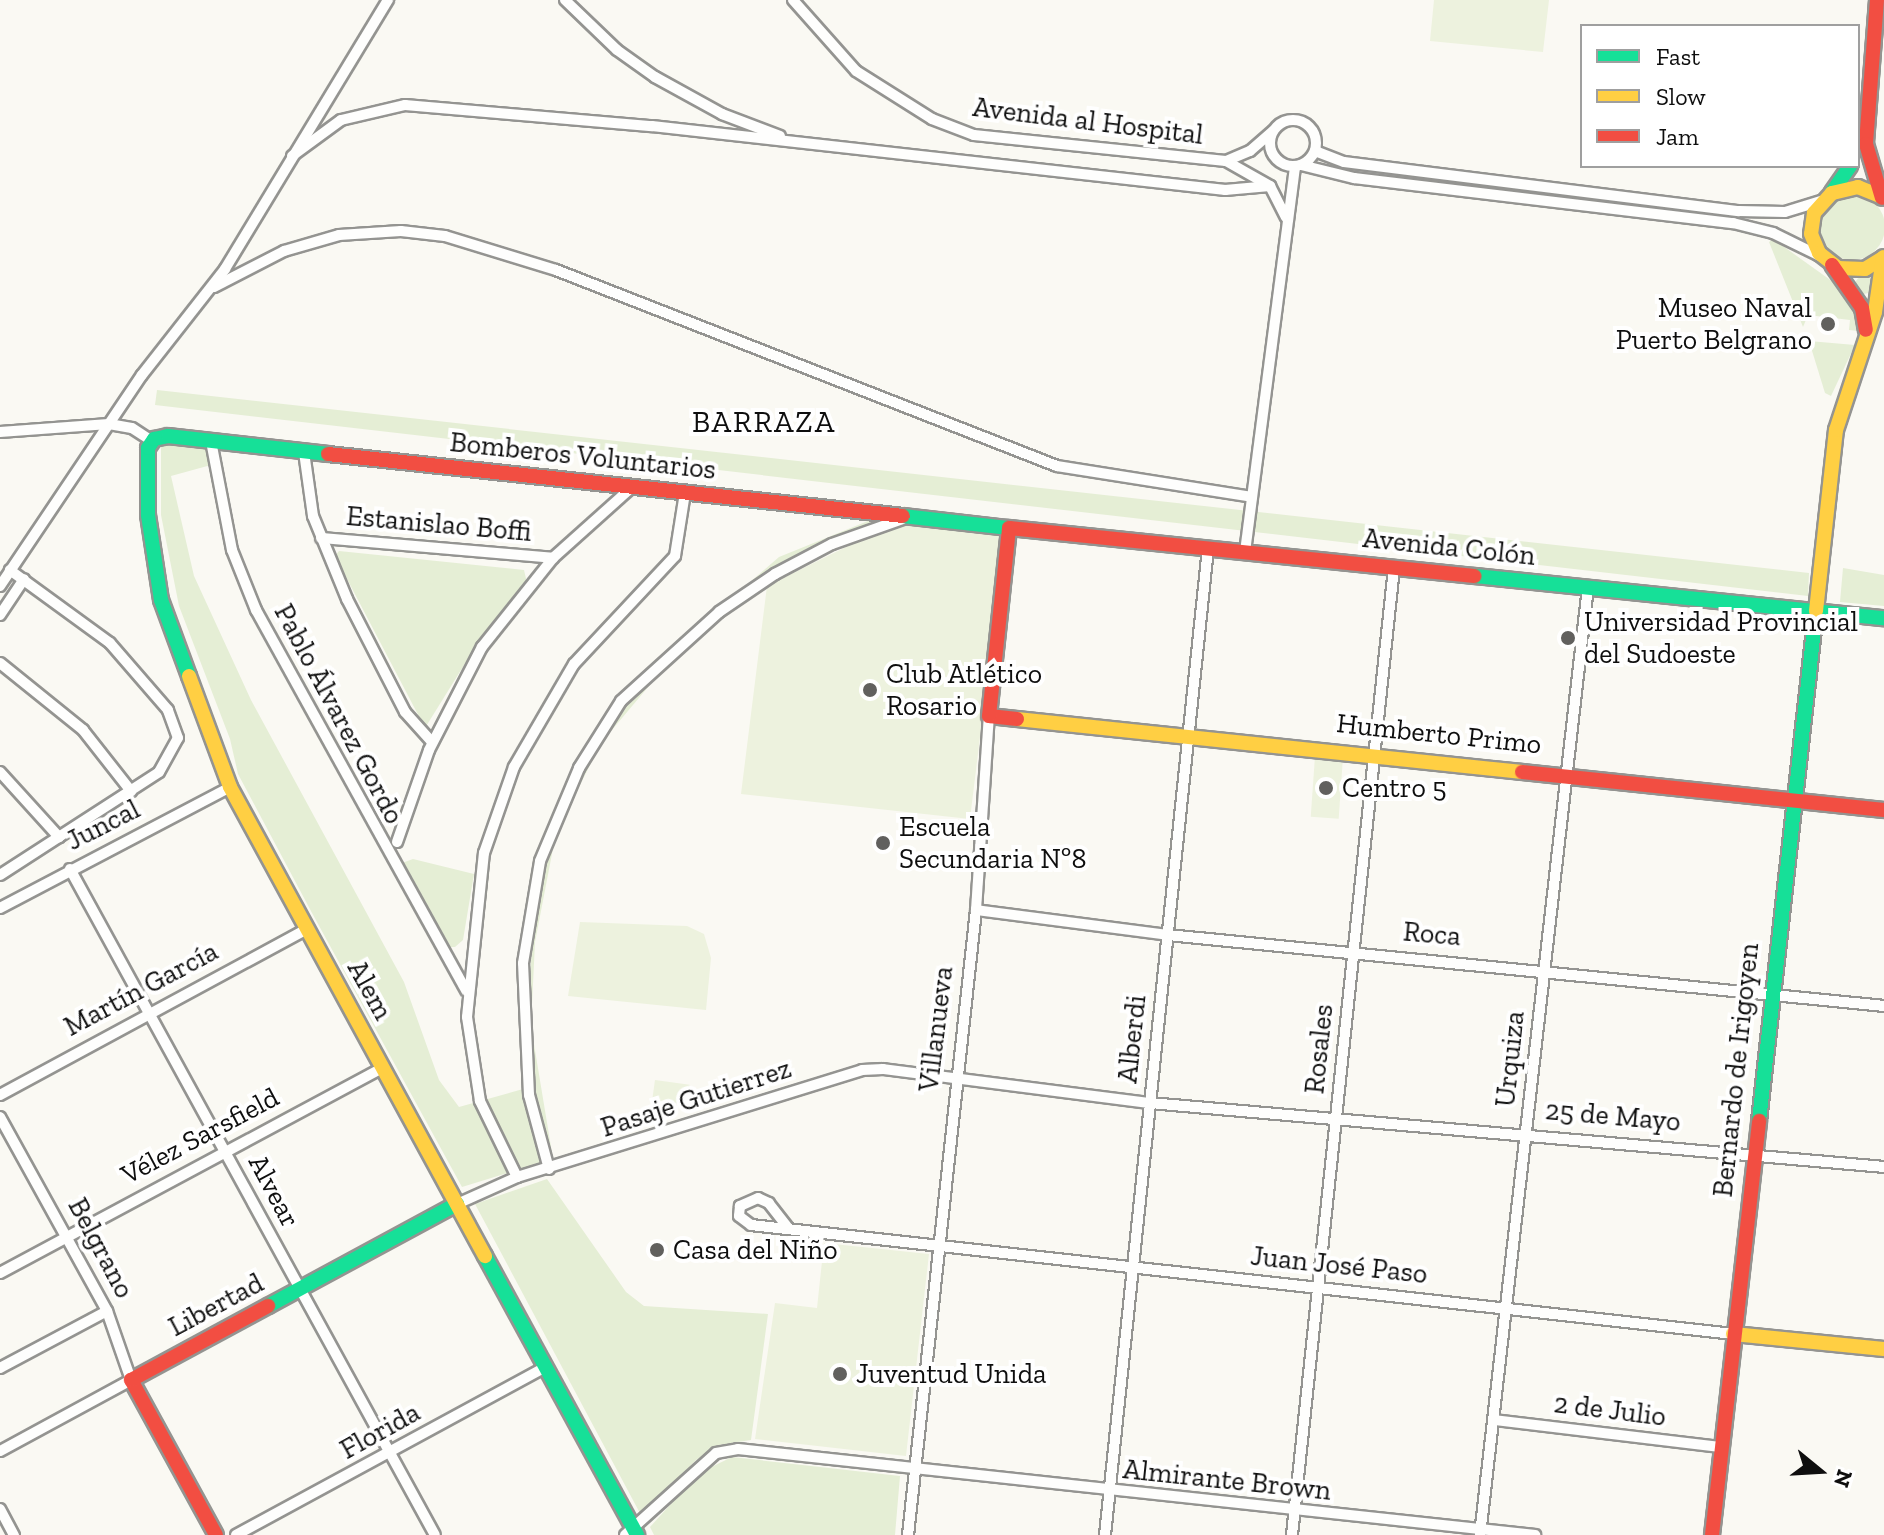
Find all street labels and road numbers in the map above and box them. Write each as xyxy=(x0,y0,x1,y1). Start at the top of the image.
street label: Avenida al Hospital xyxy=(971,90,1205,152)
street label: Bomberos Voluntarios xyxy=(448,425,718,487)
street label: Estanislao Boffi xyxy=(345,499,533,549)
street label: Avenida Colón xyxy=(1361,521,1537,573)
street label: Pablo Álvarez Gordo xyxy=(267,598,411,830)
street label: Humberto Primo xyxy=(1335,707,1543,761)
street label: Juncal xyxy=(61,792,145,858)
street label: Roca xyxy=(1402,915,1462,953)
street label: Martín García xyxy=(58,934,224,1044)
street label: Bernardo de Irigoyen xyxy=(1706,941,1766,1199)
street label: Alem xyxy=(340,954,400,1026)
street label: Villanueva xyxy=(912,964,960,1094)
street label: Alberdi xyxy=(1111,993,1153,1085)
street label: Rosales xyxy=(1298,1003,1340,1095)
street label: Urquiza xyxy=(1488,1009,1532,1109)
street label: Pasaje Gutierrez xyxy=(597,1051,795,1145)
street label: Vélez Sarsfield xyxy=(115,1080,285,1192)
street label: 25 de Mayo xyxy=(1544,1093,1682,1139)
street label: Alvear xyxy=(241,1149,307,1233)
street label: Belgrano xyxy=(61,1192,141,1304)
street label: Juan José Paso xyxy=(1249,1239,1429,1291)
street label: Libertad xyxy=(163,1266,269,1344)
street label: 2 de Julio xyxy=(1552,1386,1668,1434)
street label: Florida xyxy=(334,1395,426,1467)
street label: Almirante Brown xyxy=(1121,1452,1333,1508)

